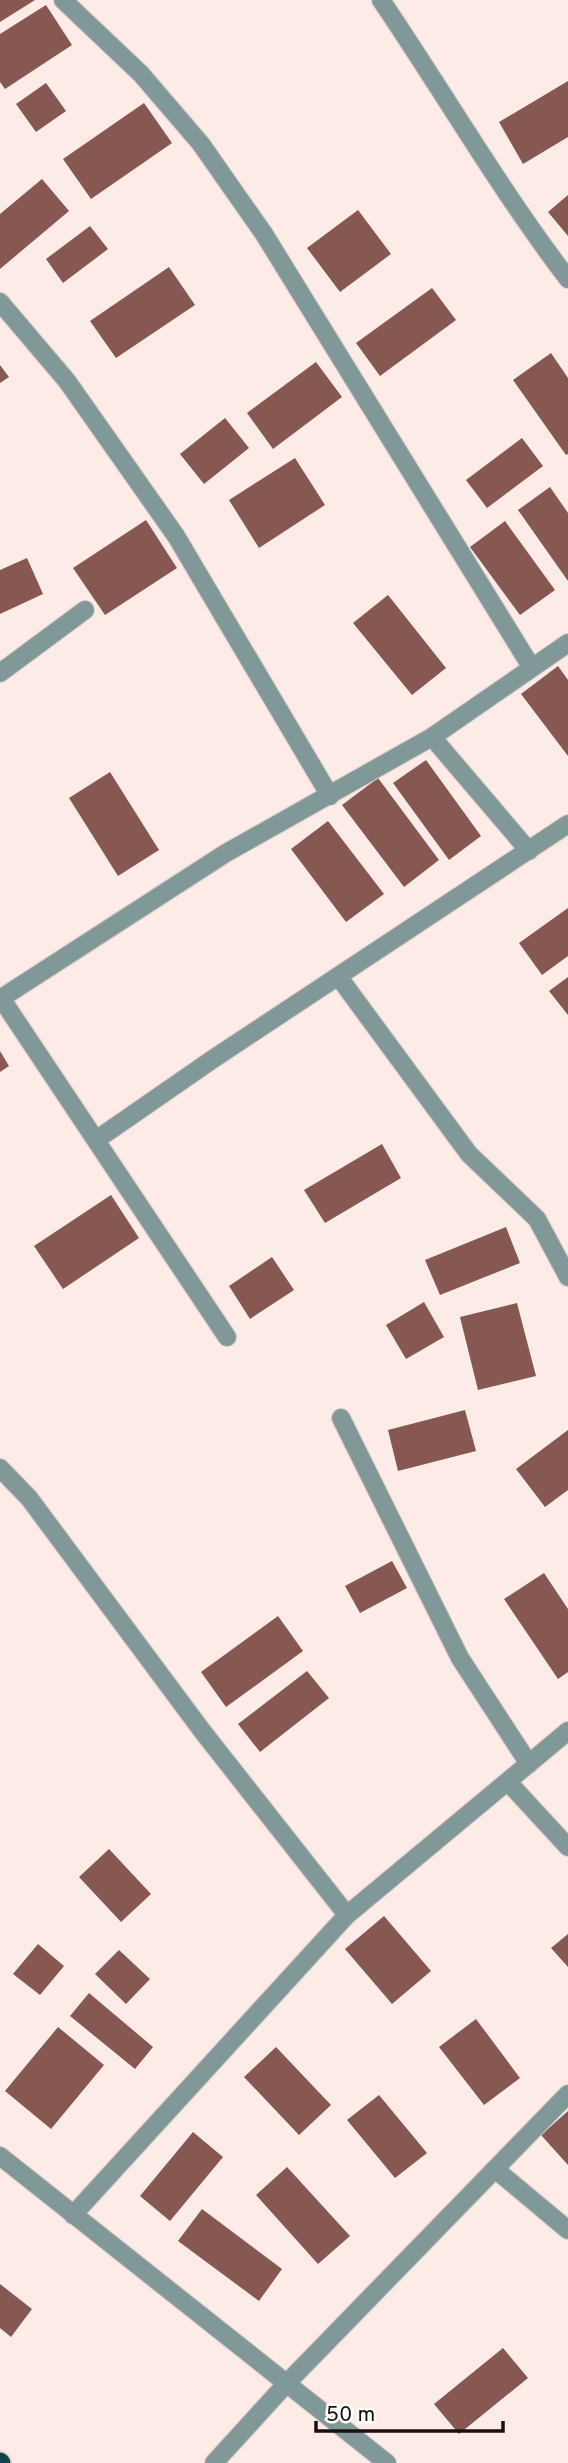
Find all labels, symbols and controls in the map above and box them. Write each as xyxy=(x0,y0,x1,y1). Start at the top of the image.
scale bar xyxy=(316,2390,503,2434)
text: 50 m xyxy=(326,2402,375,2429)

